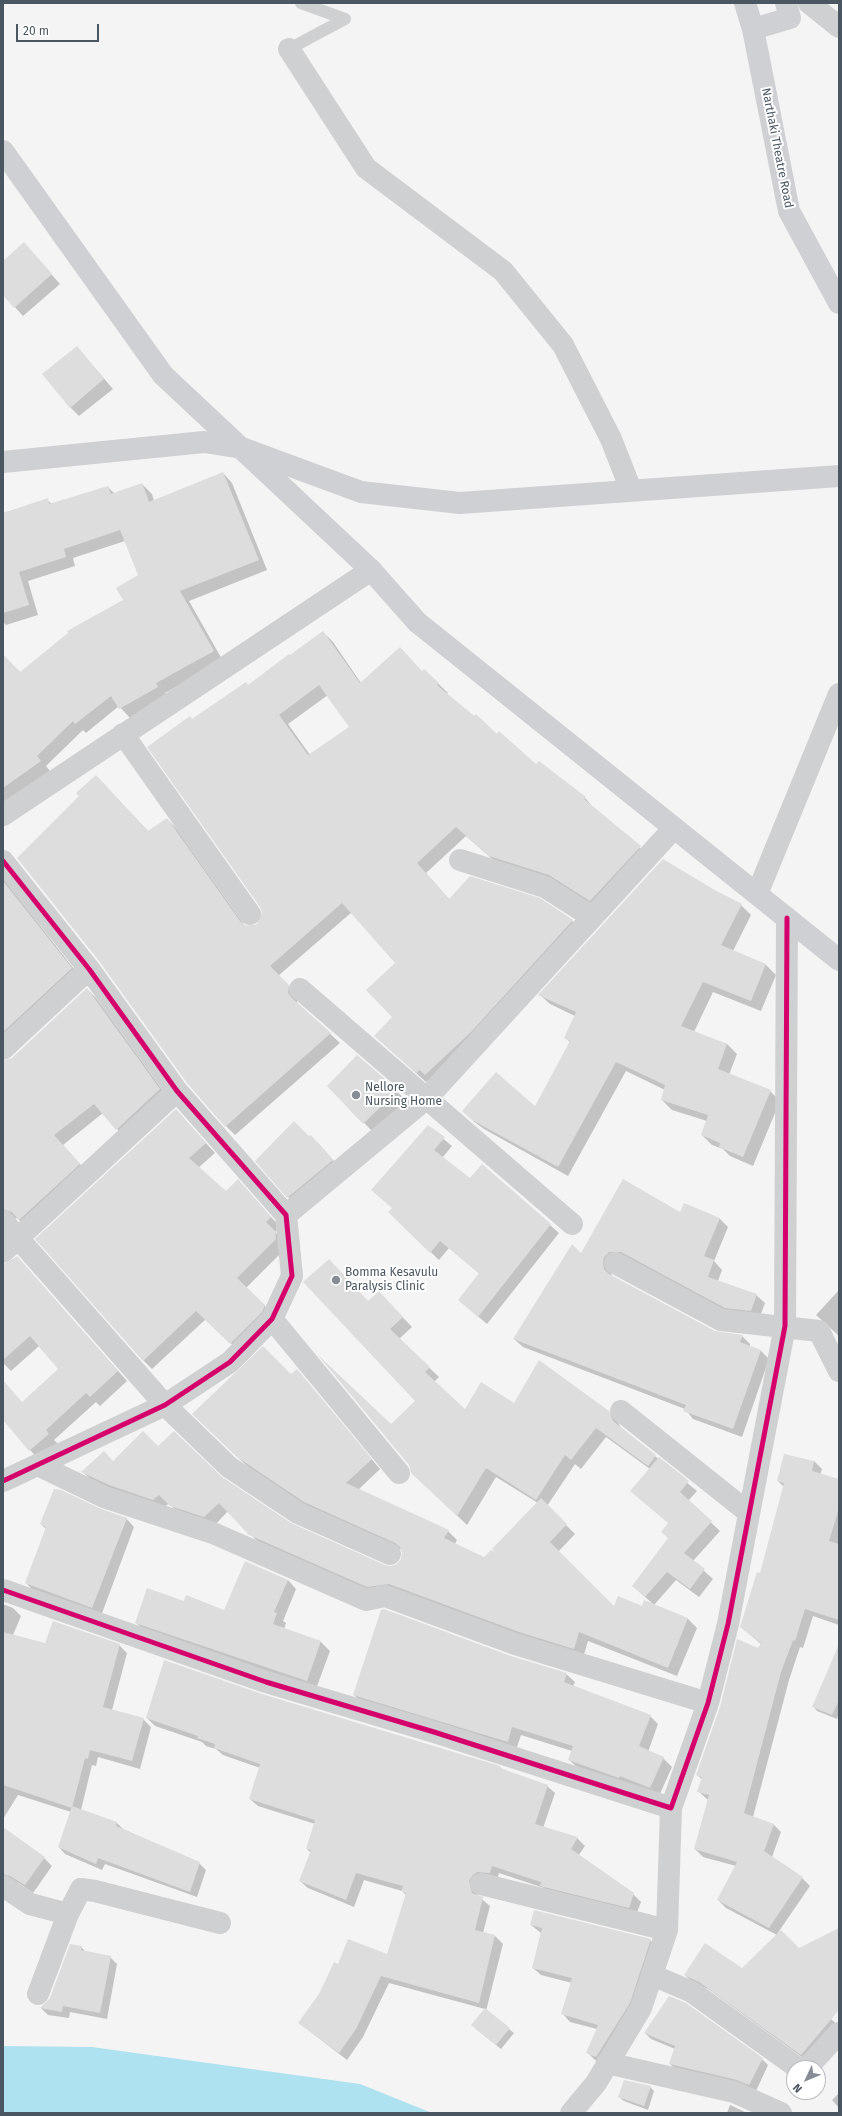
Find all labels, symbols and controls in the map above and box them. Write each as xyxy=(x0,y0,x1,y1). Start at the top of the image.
scale bar xyxy=(18,16,101,42)
text: 20 m xyxy=(23,24,49,38)
street label: Narthaki Theatre Road xyxy=(758,87,796,209)
place label: Nellore Nursing Home xyxy=(365,1081,442,1109)
marker: Nellore Nursing Home xyxy=(350,1089,362,1101)
place label: Bomma Kesavulu Paralysis Clinic xyxy=(345,1266,438,1294)
marker: Bomma Kesavulu Paralysis Clinic xyxy=(330,1274,342,1286)
north arrow xyxy=(786,2060,826,2100)
text: N xyxy=(791,2081,805,2095)

